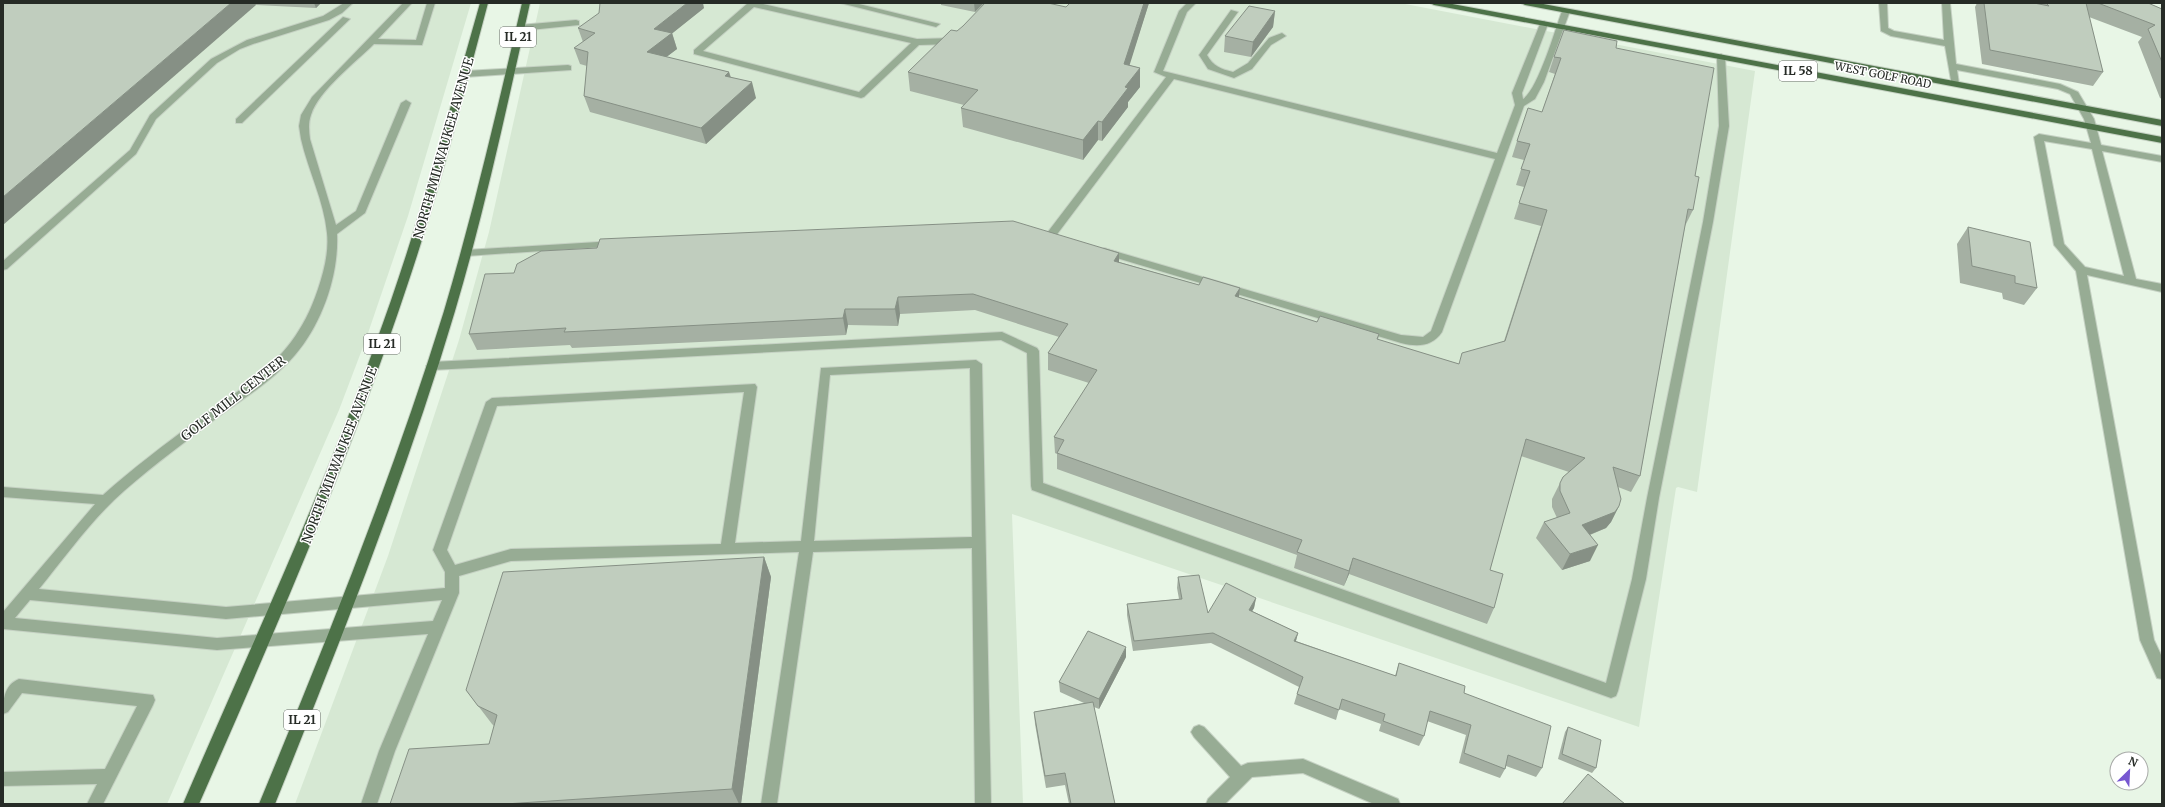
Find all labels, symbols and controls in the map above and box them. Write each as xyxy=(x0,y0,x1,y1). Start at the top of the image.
road number: IL 21 xyxy=(500,27,536,47)
street label: NORTH MILWAUKEE AVENUE xyxy=(409,55,478,241)
street label: WEST GOLF ROAD xyxy=(1833,59,1932,91)
road number: IL 58 xyxy=(1779,61,1817,81)
road number: IL 21 xyxy=(364,334,400,354)
street label: GOLF MILL CENTER xyxy=(178,352,289,445)
street label: NORTH MILWAUKEE AVENUE xyxy=(298,364,381,546)
road number: IL 21 xyxy=(284,710,320,730)
north arrow xyxy=(2109,751,2149,791)
text: N xyxy=(2126,754,2140,770)

